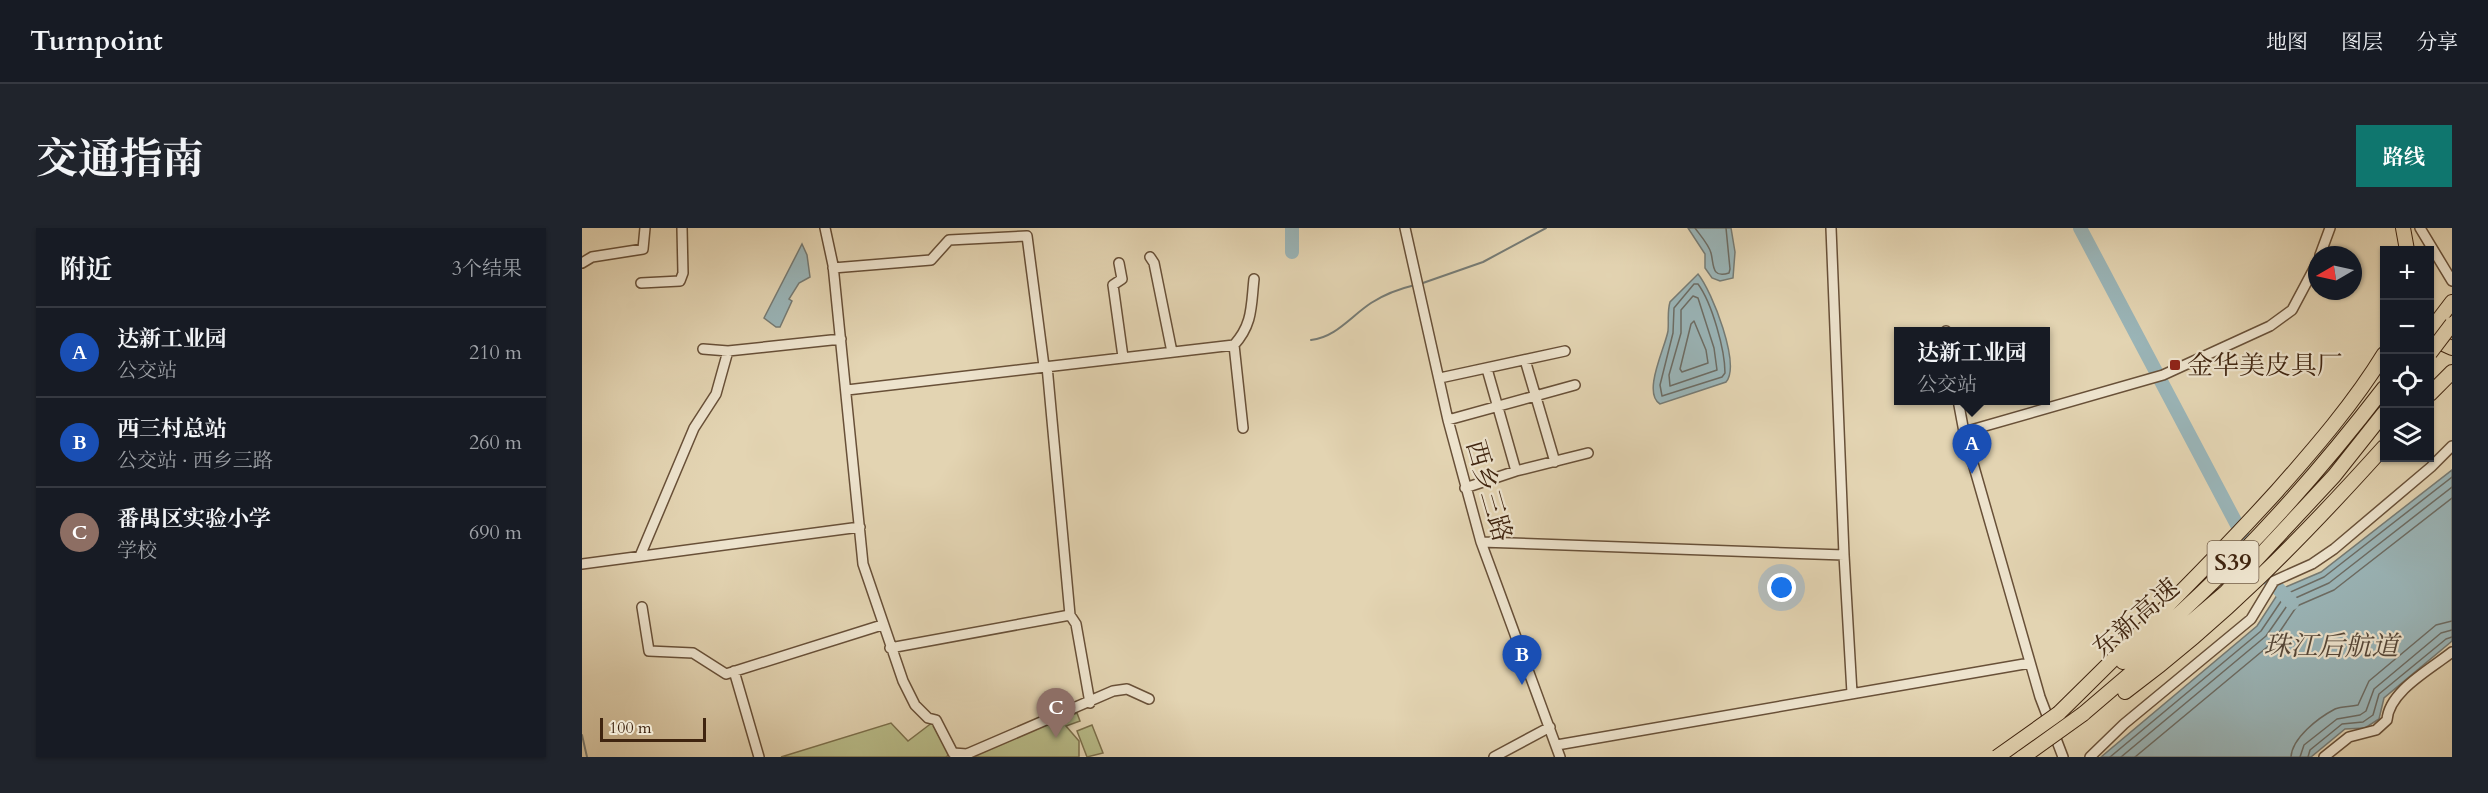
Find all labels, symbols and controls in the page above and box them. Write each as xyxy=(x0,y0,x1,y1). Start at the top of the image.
text: Turnpoint xyxy=(30,22,163,60)
text: 地图 xyxy=(2266,28,2308,57)
text: 图层 xyxy=(2341,28,2383,57)
text: 分享 xyxy=(2416,28,2458,57)
button: 路线 xyxy=(2356,125,2452,187)
text: 交通指南 xyxy=(36,131,204,188)
north arrow xyxy=(2308,246,2362,300)
map controls xyxy=(2380,246,2434,462)
button: + xyxy=(2380,246,2434,300)
text: 附近 xyxy=(60,252,112,287)
text: 3个结果 xyxy=(452,255,522,282)
button: − xyxy=(2380,300,2434,354)
text: 达新工业园 xyxy=(117,324,227,354)
popup xyxy=(1894,327,2050,405)
text: 达新工业园 xyxy=(1917,338,2027,368)
text: A xyxy=(72,339,87,366)
text: 210 m xyxy=(469,339,522,366)
place label: 金华美皮具厂 xyxy=(2187,348,2343,383)
button: locate xyxy=(2380,354,2434,408)
text: 公交站 xyxy=(117,357,177,384)
marker: 金华美皮具厂 xyxy=(2168,358,2182,372)
text: 公交站 xyxy=(1917,371,1977,398)
button: layers xyxy=(2380,408,2434,462)
text: 西三村总站 xyxy=(117,414,227,444)
pin: A xyxy=(1952,424,1992,474)
text: B xyxy=(72,429,87,456)
text: 260 m xyxy=(469,429,522,456)
street label: 西乡三路 xyxy=(1458,436,1520,546)
text: 公交站 · 西乡三路 xyxy=(117,447,273,474)
text: 番禺区实验小学 xyxy=(117,504,271,534)
text: C xyxy=(72,519,87,546)
text: 690 m xyxy=(469,519,522,546)
text: 学校 xyxy=(117,537,157,564)
road number: S39 xyxy=(2208,541,2258,583)
street label: 东新高速 xyxy=(2085,571,2187,665)
your location xyxy=(1767,573,1796,602)
water label: 珠江后航道 xyxy=(2264,628,2402,665)
pin: B xyxy=(1502,636,1542,685)
pin: C xyxy=(1036,688,1076,738)
scale bar xyxy=(600,715,706,742)
text: 100 m xyxy=(609,717,651,739)

